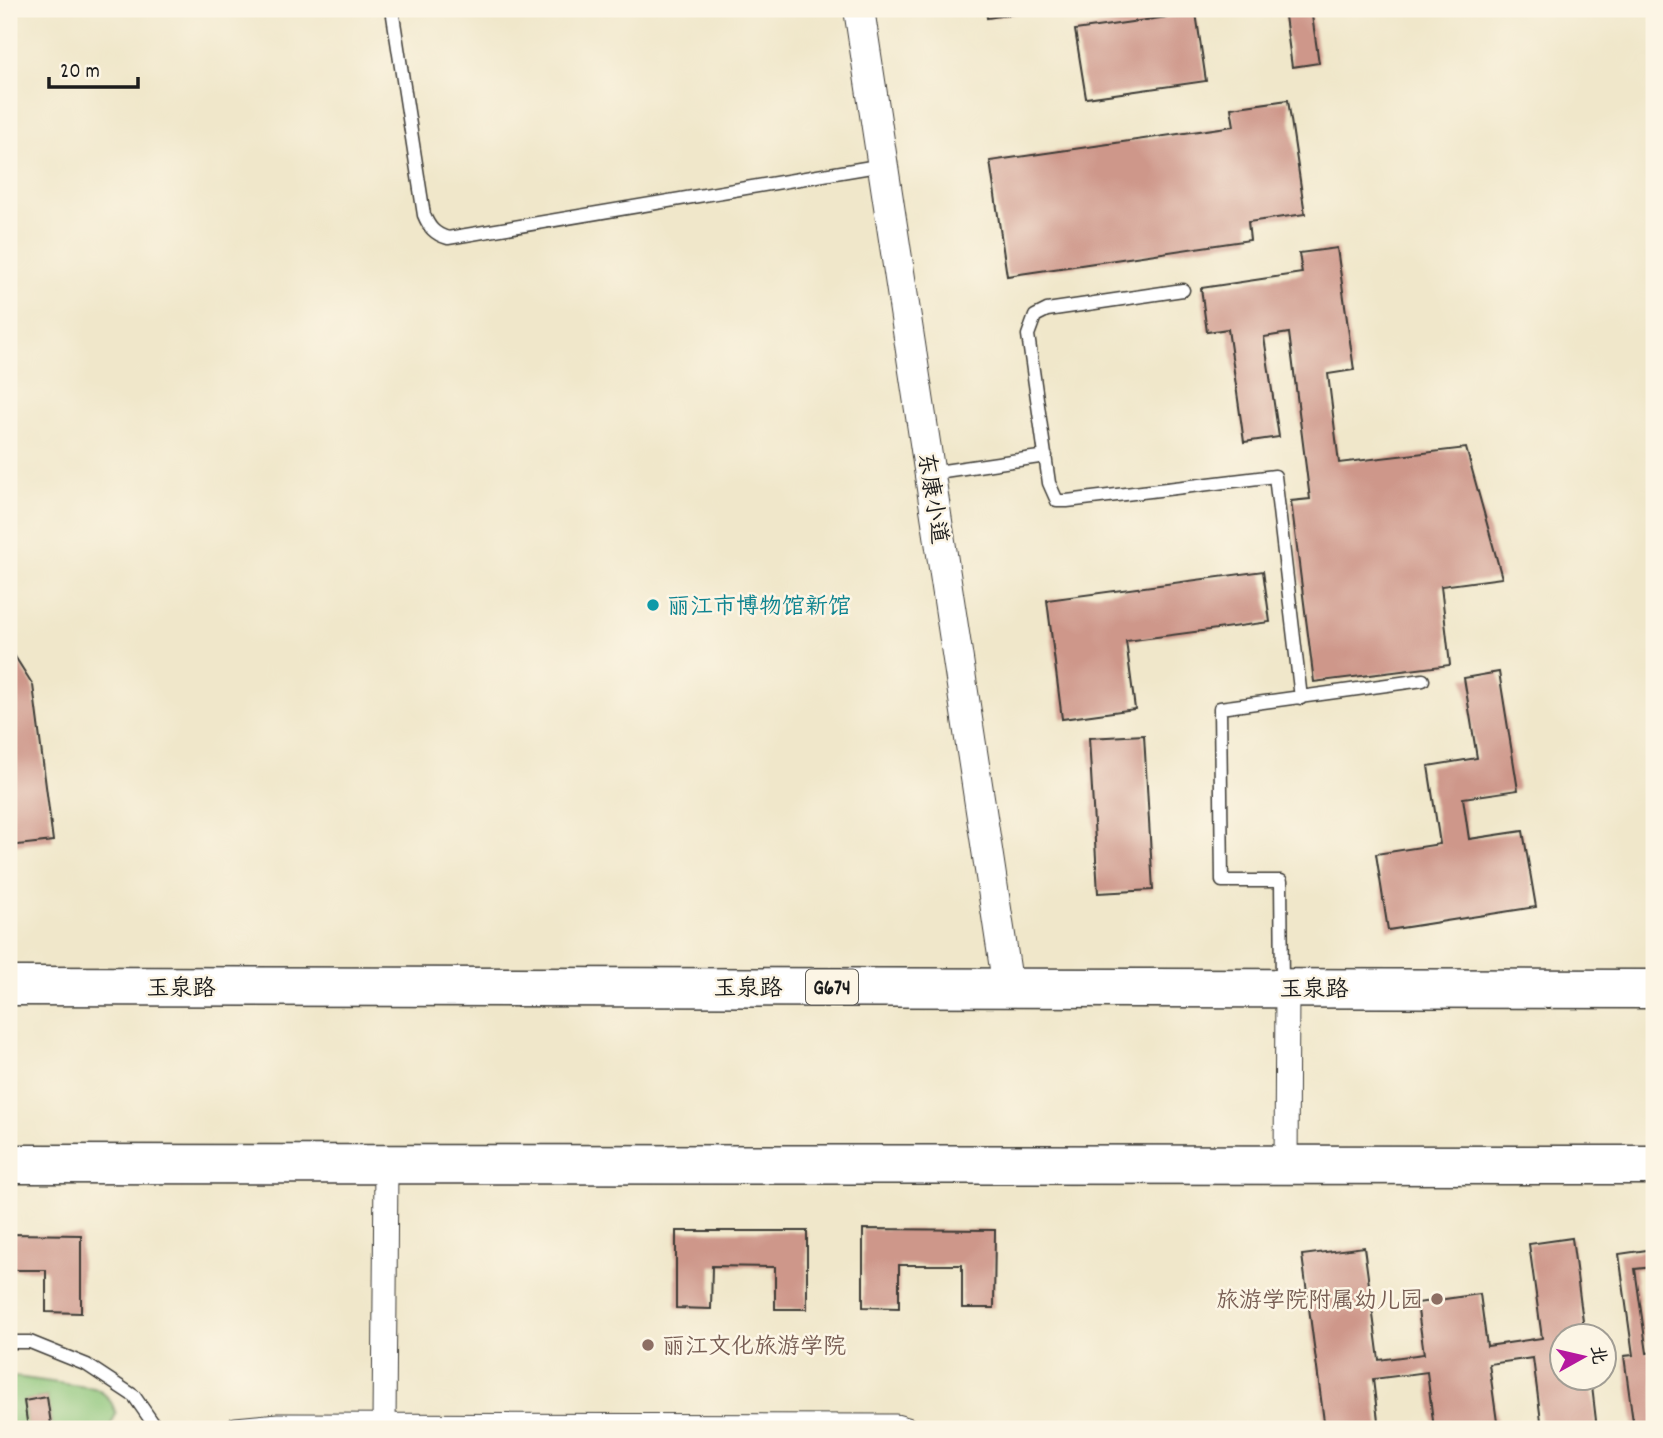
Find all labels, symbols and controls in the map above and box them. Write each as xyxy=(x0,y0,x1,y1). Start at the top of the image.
scale bar xyxy=(49,46,138,90)
text: 20 m xyxy=(60,58,100,88)
street label: 东康小道 xyxy=(907,451,954,547)
place label: 丽江市博物馆新馆 xyxy=(667,592,851,625)
marker: 丽江市博物馆新馆 xyxy=(645,597,661,613)
road number: G674 xyxy=(806,970,858,1004)
street label: 玉泉路 xyxy=(147,974,216,1007)
street label: 玉泉路 xyxy=(714,974,783,1007)
street label: 玉泉路 xyxy=(1280,975,1349,1008)
place label: 旅游学院附属幼儿园 xyxy=(1216,1286,1423,1319)
marker: 旅游学院附属幼儿园 xyxy=(1429,1291,1445,1307)
north arrow xyxy=(1548,1322,1618,1392)
place label: 丽江文化旅游学院 xyxy=(662,1332,846,1365)
marker: 丽江文化旅游学院 xyxy=(640,1337,656,1353)
text: 北 xyxy=(1582,1344,1611,1366)

